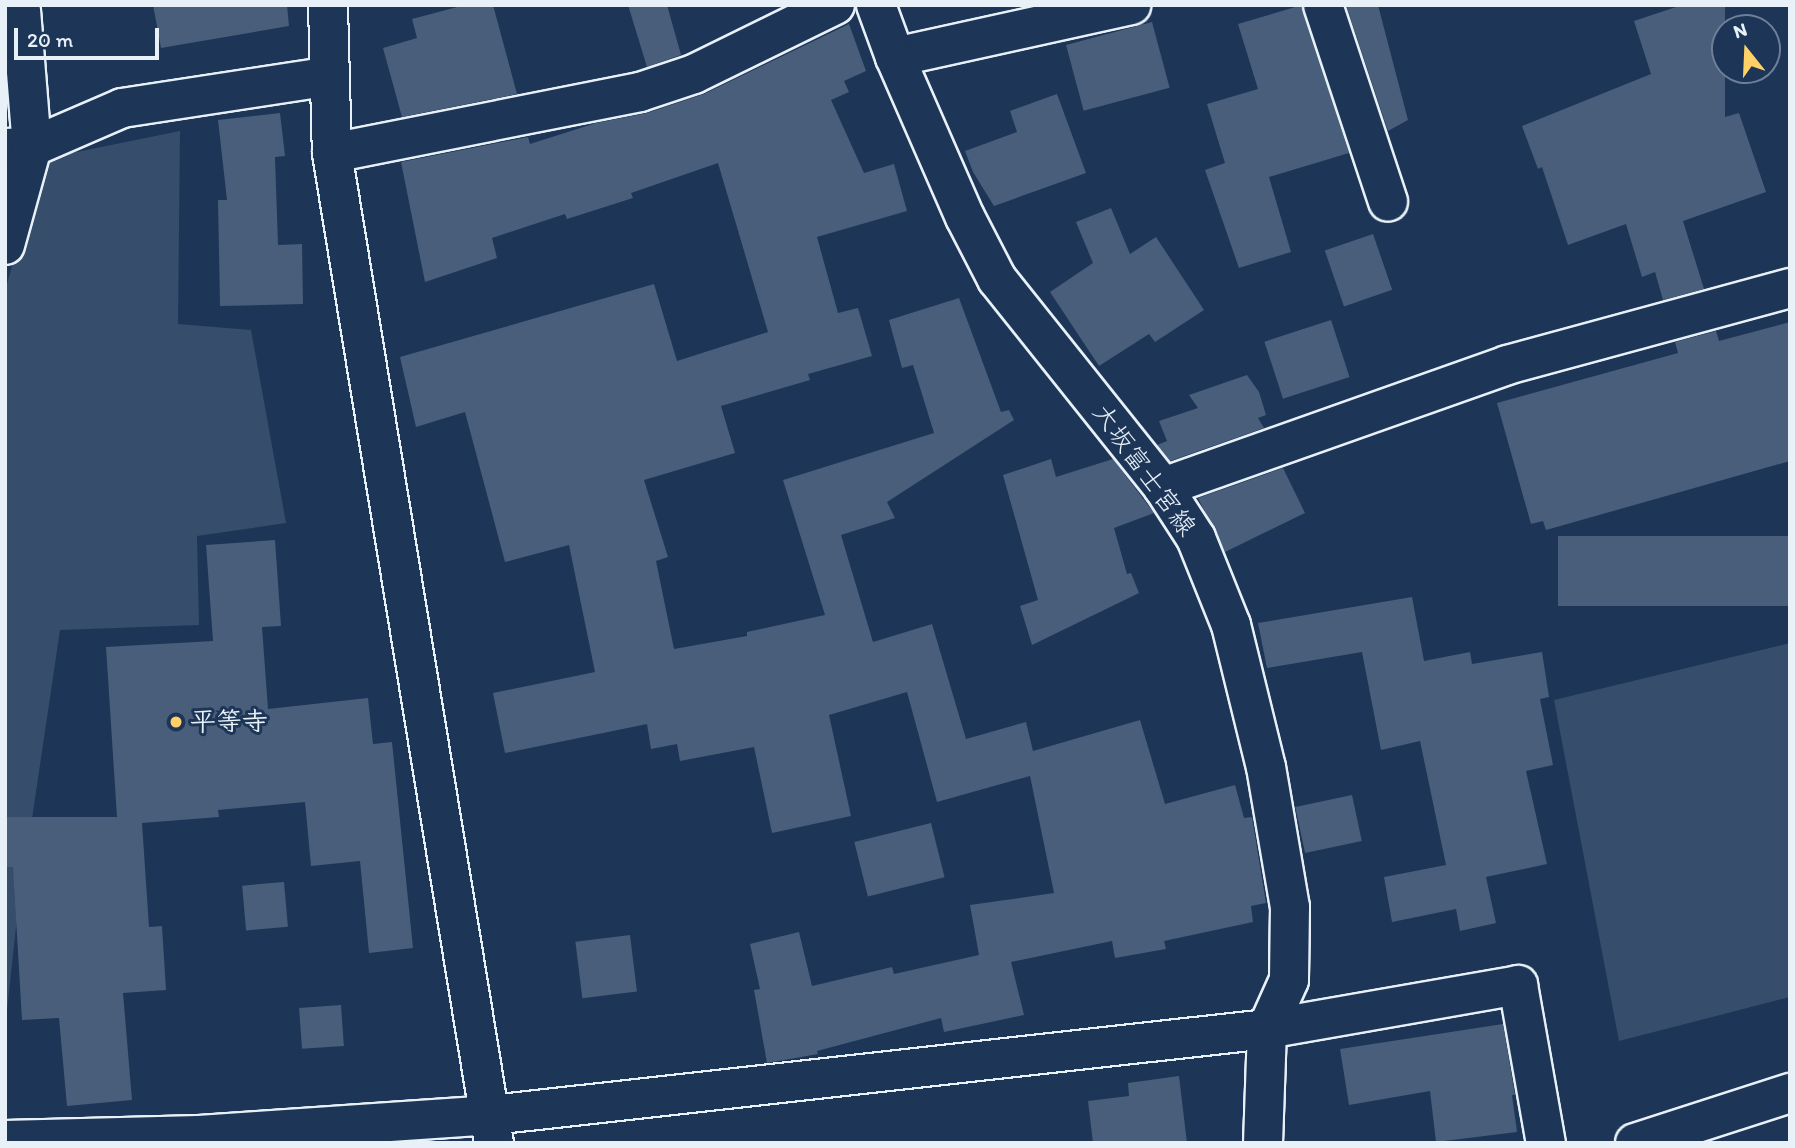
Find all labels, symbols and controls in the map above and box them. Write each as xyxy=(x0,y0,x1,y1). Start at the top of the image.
scale bar xyxy=(18,14,163,58)
north arrow xyxy=(1711,14,1781,84)
text: N xyxy=(1730,18,1750,43)
text: 20 m xyxy=(27,27,73,52)
street label: 大坂富士宮線 xyxy=(1086,398,1202,542)
place label: 平等寺 xyxy=(190,706,268,738)
marker: 平等寺 xyxy=(168,714,184,730)

